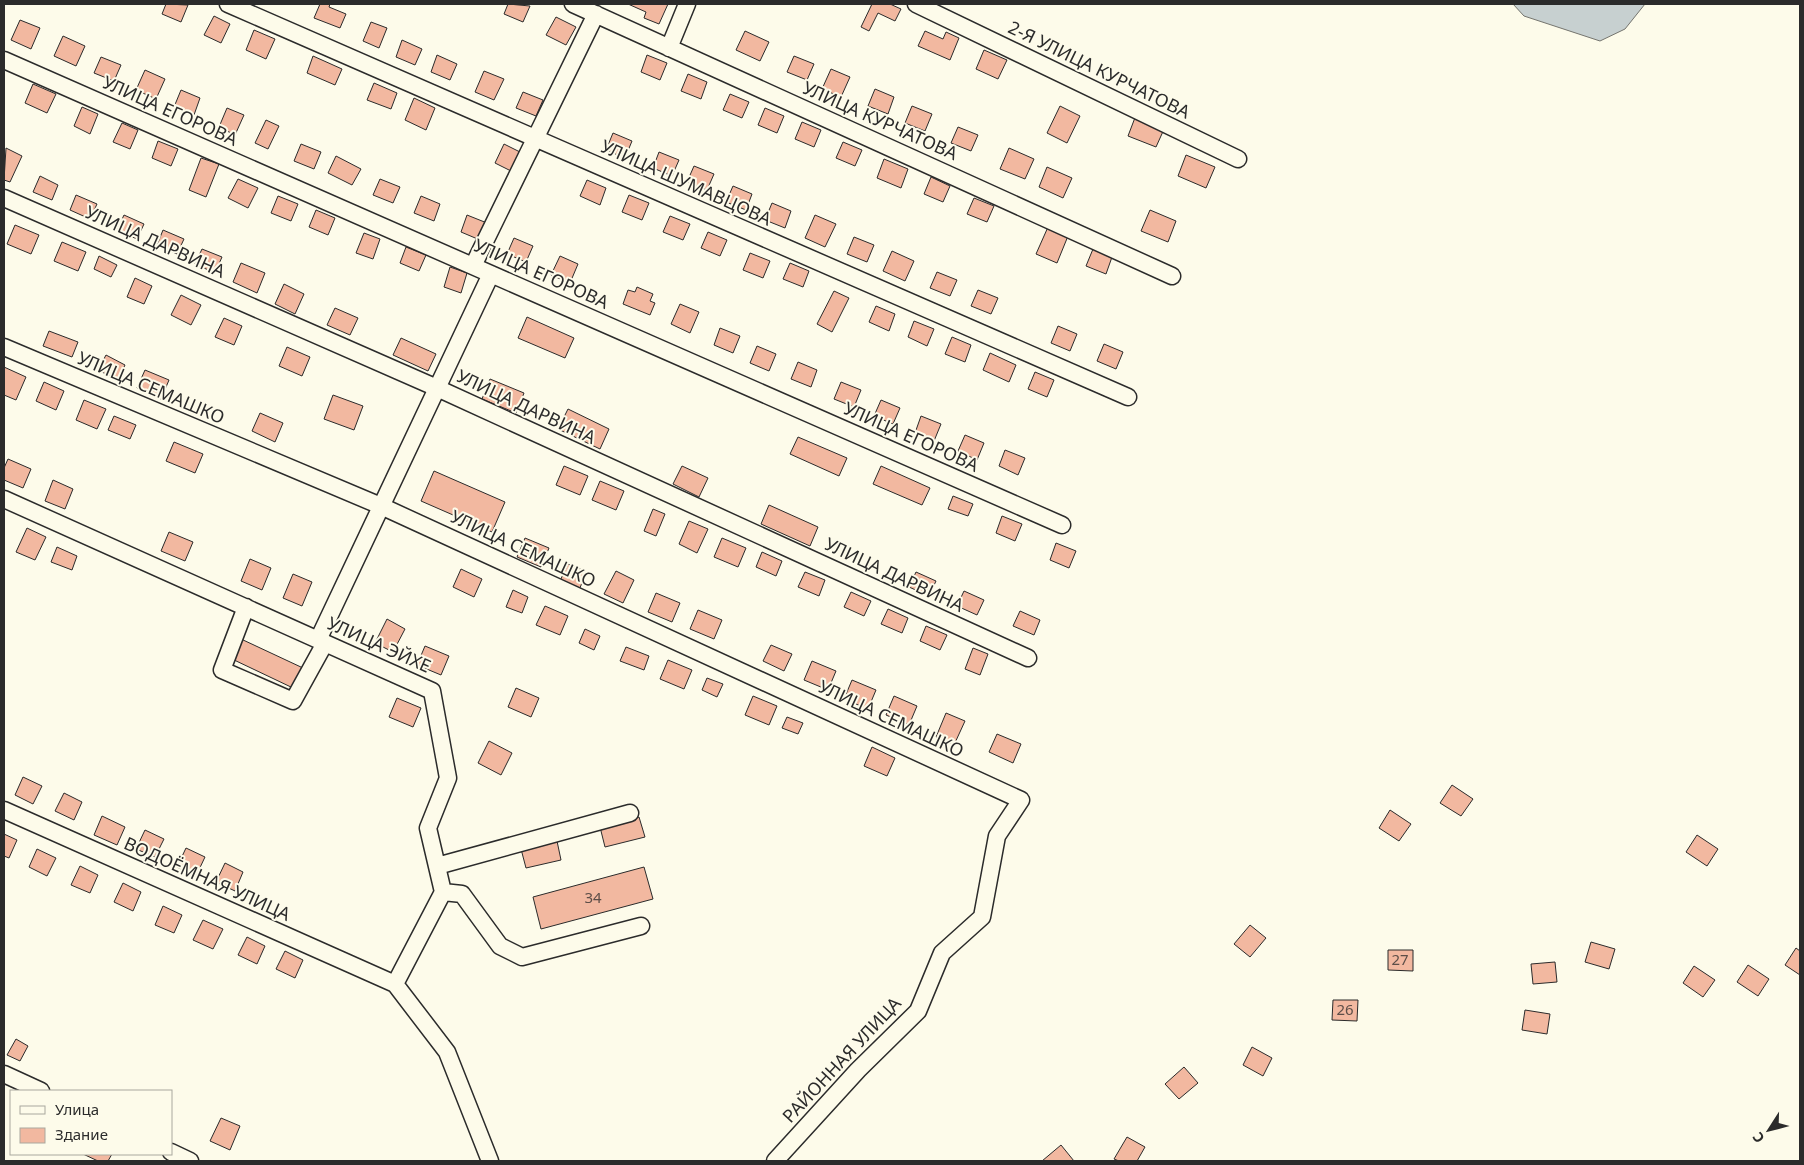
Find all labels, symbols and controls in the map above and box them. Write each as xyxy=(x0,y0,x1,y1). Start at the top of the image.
street label: 2-Я УЛИЦА КУРЧАТОВА xyxy=(1005,15,1195,124)
street label: УЛИЦА ЕГОРОВА xyxy=(99,70,242,151)
street label: УЛИЦА КУРЧАТОВА xyxy=(799,75,962,165)
street label: УЛИЦА ШУМАВЦОВА xyxy=(597,134,776,231)
street label: УЛИЦА ДАРВИНА xyxy=(82,199,230,283)
street label: УЛИЦА ЕГОРОВА xyxy=(470,233,613,314)
street label: УЛИЦА СЕМАШКО xyxy=(74,345,229,429)
street label: УЛИЦА ДАРВИНА xyxy=(453,363,600,449)
street label: УЛИЦА ЕГОРОВА xyxy=(840,396,983,477)
street label: УЛИЦА СЕМАШКО xyxy=(447,504,600,592)
street label: УЛИЦА ДАРВИНА xyxy=(821,531,968,617)
street label: УЛИЦА ЭЙХЕ xyxy=(324,611,435,678)
street label: УЛИЦА СЕМАШКО xyxy=(815,674,968,762)
street label: ВОДОЁМНАЯ УЛИЦА xyxy=(120,831,295,926)
house number: 34 xyxy=(584,887,602,907)
house number: 27 xyxy=(1391,949,1409,969)
street label: РАЙОННАЯ УЛИЦА xyxy=(777,991,906,1127)
house number: 26 xyxy=(1336,999,1354,1019)
legend xyxy=(10,1090,172,1155)
text: Улица xyxy=(55,1099,99,1119)
north arrow xyxy=(1744,1105,1794,1155)
text: Здание xyxy=(55,1124,108,1144)
text: С xyxy=(1748,1129,1768,1147)

